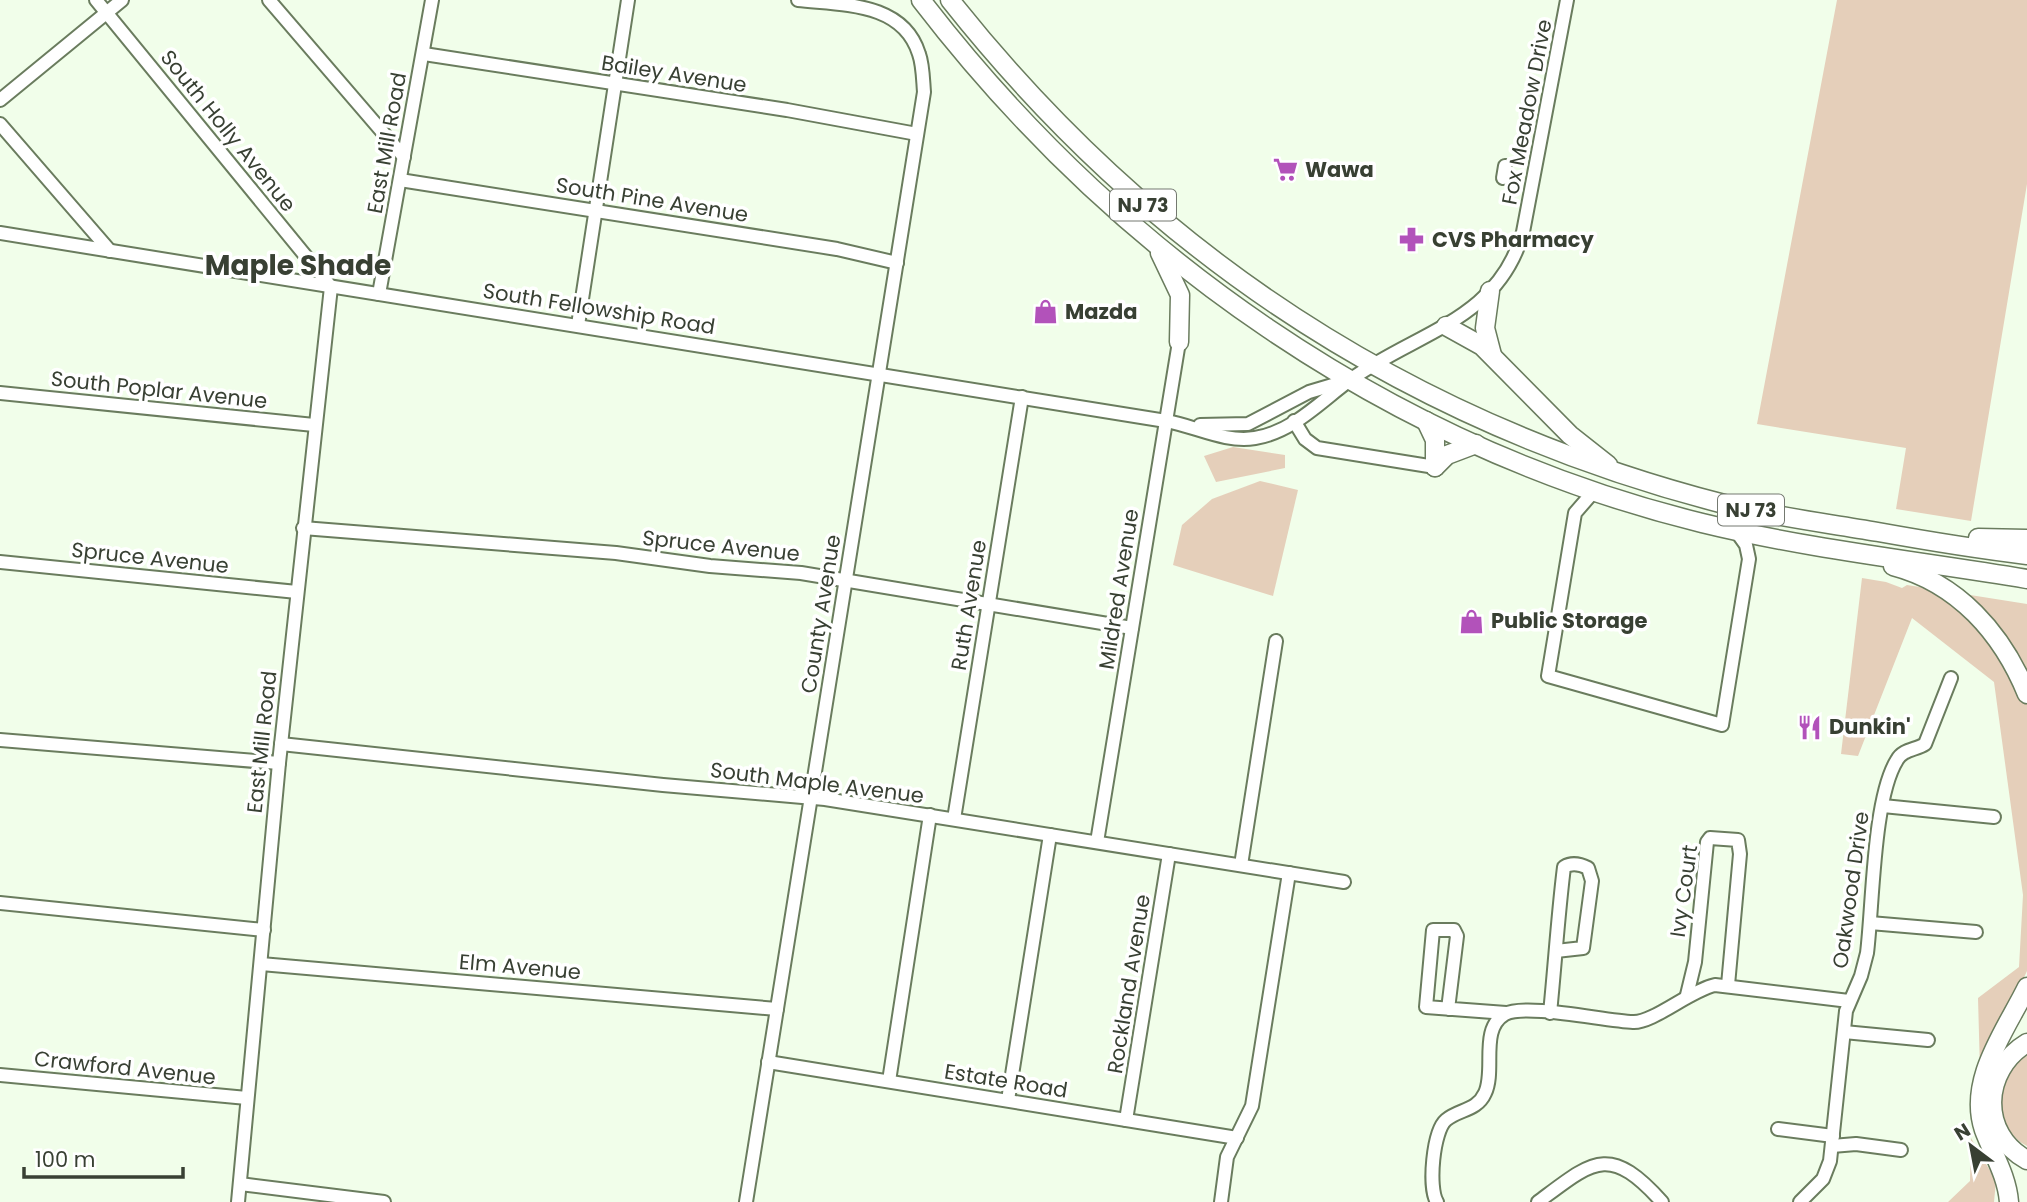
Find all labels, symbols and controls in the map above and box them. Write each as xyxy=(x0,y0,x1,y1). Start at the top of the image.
street label: Fox Meadow Drive xyxy=(1494,17,1559,207)
street label: South Holly Avenue xyxy=(154,44,303,218)
street label: Bailey Avenue xyxy=(599,48,749,99)
street label: East Mill Road xyxy=(360,70,413,216)
place label: Wawa xyxy=(1305,155,1374,184)
supermarket icon: Wawa xyxy=(1271,156,1299,184)
street label: South Pine Avenue xyxy=(554,170,750,229)
road number: NJ 73 xyxy=(1110,190,1176,220)
place label: CVS Pharmacy xyxy=(1432,225,1594,254)
pharmacy icon: CVS Pharmacy xyxy=(1398,226,1426,254)
district label: Maple Shade xyxy=(205,246,391,285)
street label: South Fellowship Road xyxy=(481,276,717,341)
place label: Mazda xyxy=(1065,297,1137,326)
shop icon: Mazda xyxy=(1031,298,1059,326)
street label: South Poplar Avenue xyxy=(49,364,269,415)
road number: NJ 73 xyxy=(1718,495,1784,526)
street label: Mildred Avenue xyxy=(1092,507,1146,671)
street label: Spruce Avenue xyxy=(641,523,801,568)
street label: County Avenue xyxy=(794,532,847,695)
street label: Spruce Avenue xyxy=(70,535,230,580)
street label: Ruth Avenue xyxy=(944,538,993,672)
place label: Public Storage xyxy=(1491,606,1647,635)
shop icon: Public Storage xyxy=(1457,607,1485,635)
street label: East Mill Road xyxy=(240,669,283,815)
place label: Dunkin' xyxy=(1829,712,1911,741)
restaurant icon: Dunkin' xyxy=(1795,713,1823,741)
street label: South Maple Avenue xyxy=(709,755,926,810)
street label: Oakwood Drive xyxy=(1825,810,1876,970)
street label: Ivy Court xyxy=(1663,843,1704,939)
street label: Rockland Avenue xyxy=(1100,892,1157,1076)
street label: Elm Avenue xyxy=(458,947,582,986)
street label: Crawford Avenue xyxy=(33,1044,217,1091)
street label: Estate Road xyxy=(942,1056,1070,1105)
north arrow xyxy=(1936,1111,2006,1181)
text: N xyxy=(1949,1117,1975,1147)
scale bar xyxy=(24,1136,184,1180)
text: 100 m xyxy=(35,1145,95,1174)

